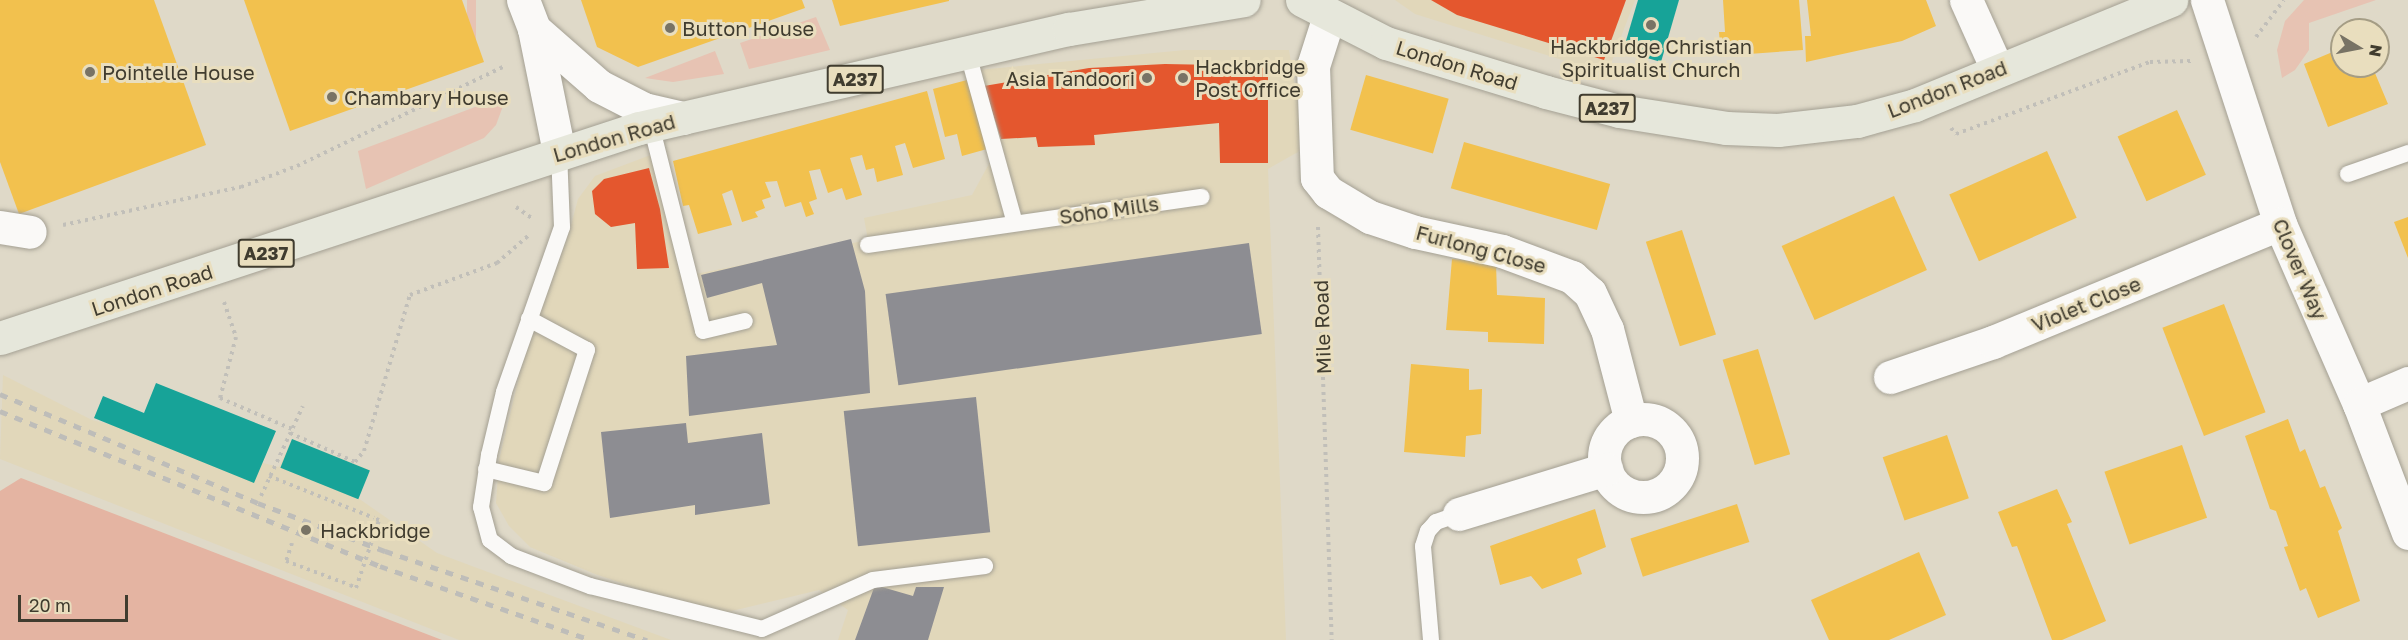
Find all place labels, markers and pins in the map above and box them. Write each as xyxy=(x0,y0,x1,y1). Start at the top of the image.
place label: Button House xyxy=(682,16,814,40)
marker: Hackbridge Christian Spiritualist Church xyxy=(1644,18,1658,32)
marker: Button House xyxy=(663,21,677,35)
place label: Hackbridge Christian Spiritualist Church xyxy=(1550,35,1752,82)
place label: Hackbridge Post Office xyxy=(1195,54,1305,101)
place label: Pointelle House xyxy=(102,60,255,84)
marker: Pointelle House xyxy=(83,65,97,79)
place label: Asia Tandoori xyxy=(1006,66,1135,90)
marker: Asia Tandoori xyxy=(1140,71,1154,85)
marker: Hackbridge Post Office xyxy=(1176,71,1190,85)
place label: Chambary House xyxy=(344,85,509,109)
marker: Chambary House xyxy=(325,90,339,104)
place label: Hackbridge xyxy=(320,518,430,542)
marker: Hackbridge xyxy=(297,521,315,539)

